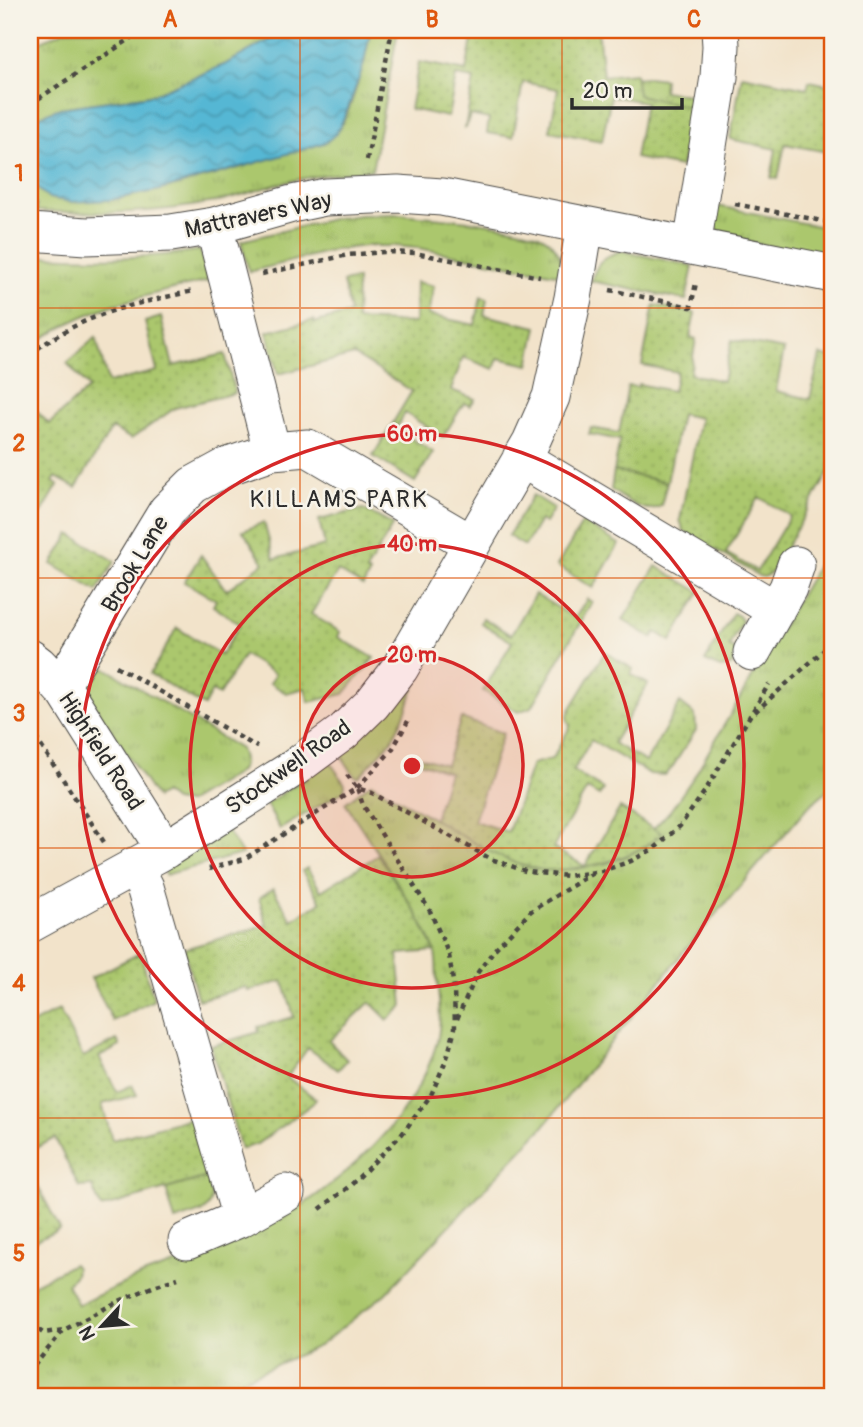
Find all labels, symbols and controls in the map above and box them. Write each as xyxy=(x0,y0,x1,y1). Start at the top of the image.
text: A xyxy=(163,5,178,34)
text: B xyxy=(425,5,439,34)
text: C xyxy=(687,5,701,34)
scale bar xyxy=(572,66,683,110)
text: 20 m xyxy=(583,78,632,105)
text: 1 xyxy=(15,159,24,188)
street label: Mattravers Way xyxy=(182,185,334,245)
text: 60 m xyxy=(387,421,437,448)
text: 2 xyxy=(13,429,26,458)
district label: KILLAMS PARK xyxy=(250,485,428,514)
street label: Brook Lane xyxy=(95,510,175,617)
text: 40 m xyxy=(387,531,437,558)
text: 20 m xyxy=(387,642,437,669)
street label: Highfield Road xyxy=(52,686,150,816)
text: 3 xyxy=(13,699,25,728)
street label: Stockwell Road xyxy=(220,713,356,821)
centre of rings xyxy=(400,754,424,778)
text: 4 xyxy=(12,969,26,998)
text: 5 xyxy=(13,1239,25,1268)
north arrow xyxy=(66,1290,136,1360)
text: N xyxy=(74,1322,101,1344)

